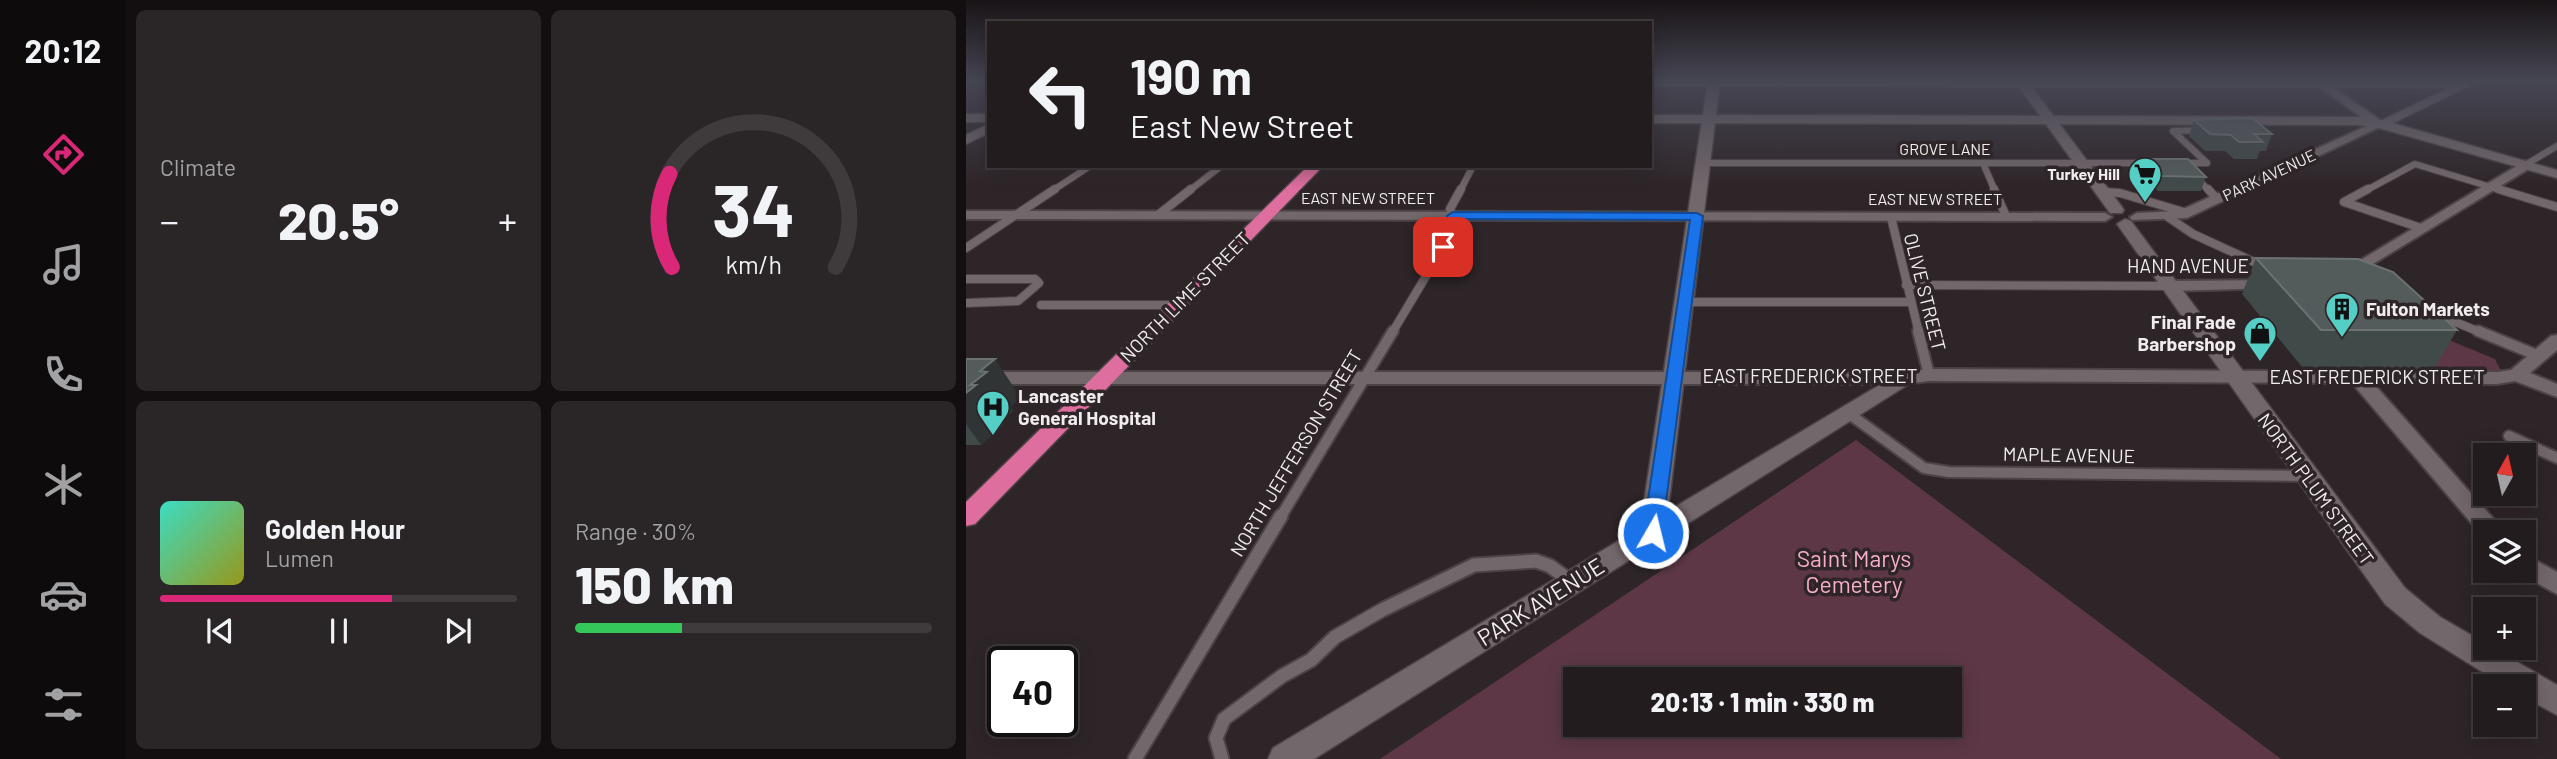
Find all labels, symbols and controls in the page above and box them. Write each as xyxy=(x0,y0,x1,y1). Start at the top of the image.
text: 20:12 xyxy=(24,31,102,69)
text: 190 m xyxy=(1130,46,1252,105)
icon: left xyxy=(1015,49,1106,140)
text: East New Street xyxy=(1130,106,1354,144)
icon: directions xyxy=(39,130,88,179)
street label: GROVE LANE xyxy=(1899,139,1991,158)
street label: PARK AVENUE xyxy=(2219,145,2318,204)
text: Climate xyxy=(160,153,236,181)
supermarket icon: Turkey Hill xyxy=(2126,155,2164,204)
text: 34 xyxy=(712,164,795,252)
place label: Turkey Hill xyxy=(2047,164,2120,183)
text: 20.5° xyxy=(278,188,399,250)
street label: EAST NEW STREET xyxy=(1301,188,1435,207)
street label: EAST NEW STREET xyxy=(1868,189,2002,208)
text: − xyxy=(160,197,179,243)
text: + xyxy=(498,197,517,243)
pin xyxy=(1413,217,1473,277)
street label: NORTH LIME STREET xyxy=(1115,227,1255,367)
icon: arrive xyxy=(1424,228,1462,266)
street label: OLIVE STREET xyxy=(1900,231,1951,353)
icon: music xyxy=(39,240,88,289)
text: km/h xyxy=(725,248,782,278)
street label: HAND AVENUE xyxy=(2127,254,2249,277)
building icon: Fulton Markets xyxy=(2323,290,2361,339)
place label: Fulton Markets xyxy=(2366,297,2490,320)
place label: Final Fade Barbershop xyxy=(2138,310,2236,355)
shop icon: Final Fade Barbershop xyxy=(2241,314,2279,363)
street label: NORTH JEFFERSON STREET xyxy=(1225,345,1366,560)
icon: phone xyxy=(39,350,88,399)
street label: EAST FREDERICK STREET xyxy=(1702,364,1918,387)
street label: EAST FREDERICK STREET xyxy=(2269,365,2485,388)
place label: Lancaster General Hospital xyxy=(1018,384,1156,429)
hospital icon: Lancaster General Hospital xyxy=(974,388,1012,437)
street label: NORTH PLUM STREET xyxy=(2254,408,2379,569)
street label: MAPLE AVENUE xyxy=(2003,442,2135,467)
north arrow xyxy=(2473,443,2536,506)
map controls xyxy=(2473,443,2536,737)
icon: climate xyxy=(39,460,88,509)
position arrow xyxy=(1616,496,1690,570)
text: Golden Hour xyxy=(265,513,405,544)
text: Range · 30% xyxy=(575,517,696,545)
button: layers xyxy=(2473,520,2536,583)
text: Lumen xyxy=(265,544,334,572)
park label: Saint Marys Cemetery xyxy=(1797,544,1911,598)
street label: PARK AVENUE xyxy=(1472,551,1609,651)
text: 150 km xyxy=(575,552,734,614)
icon: car xyxy=(39,570,88,619)
button: + xyxy=(2473,597,2536,660)
icon: previous xyxy=(201,612,239,650)
icon: pause xyxy=(320,612,358,650)
icon: next xyxy=(439,612,477,650)
speed limit sign: 40 xyxy=(987,646,1078,737)
button: − xyxy=(2473,674,2536,737)
icon: filters xyxy=(39,680,88,729)
text: 20:13 · 1 min · 330 m xyxy=(1651,686,1874,717)

